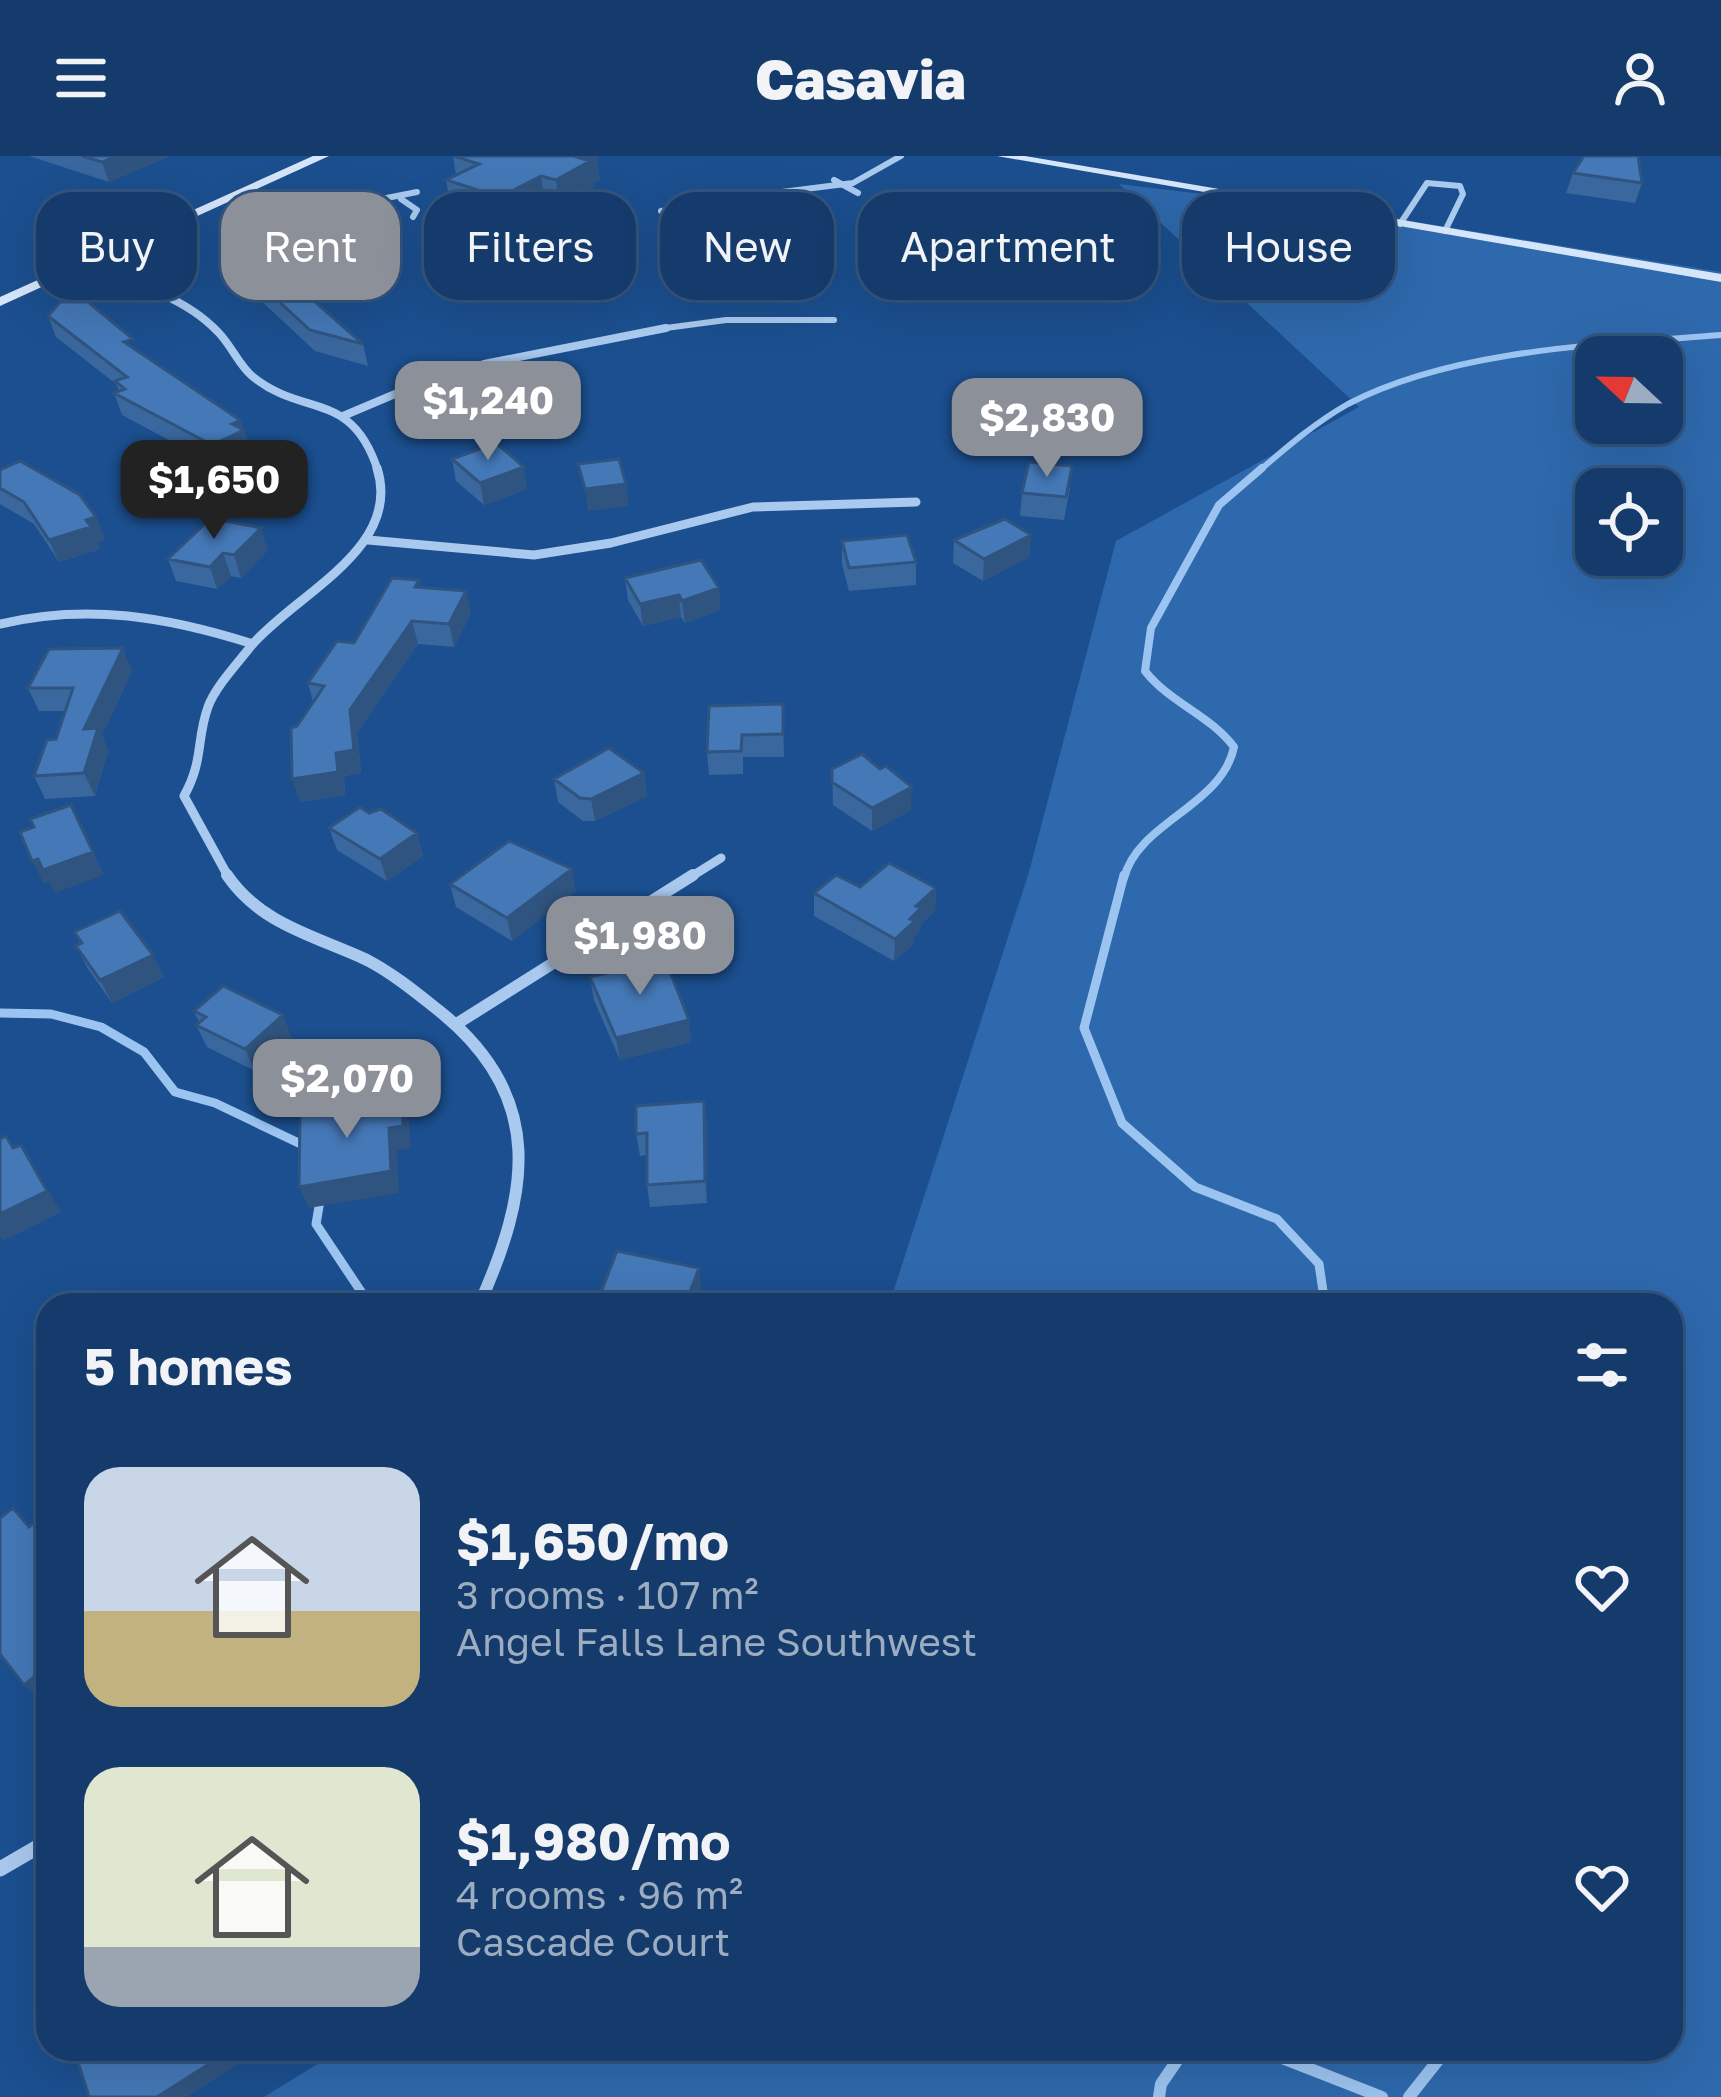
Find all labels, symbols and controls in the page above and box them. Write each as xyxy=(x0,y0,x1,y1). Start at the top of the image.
icon: menu xyxy=(48,45,114,111)
icon: person xyxy=(1607,45,1673,111)
text: Casavia xyxy=(755,46,966,111)
chip: Buy xyxy=(36,192,197,300)
chip: Rent xyxy=(221,192,400,300)
chip: Filters xyxy=(424,192,636,300)
chip: New xyxy=(660,192,834,300)
chip: Apartment xyxy=(858,192,1158,300)
chip: House xyxy=(1182,192,1395,300)
north arrow xyxy=(1575,336,1683,444)
map controls xyxy=(1575,336,1683,576)
pin: $1,240 xyxy=(390,361,586,463)
text: $1,240 xyxy=(422,376,554,423)
pin: $2,830 xyxy=(949,378,1145,480)
text: $2,830 xyxy=(979,393,1115,440)
pin: $1,650 xyxy=(116,440,312,542)
text: $1,650 xyxy=(148,455,280,502)
button: locate xyxy=(1575,468,1683,576)
pin: $1,980 xyxy=(542,896,738,998)
text: $1,980 xyxy=(573,911,707,958)
pin: $2,070 xyxy=(249,1039,445,1141)
text: $2,070 xyxy=(280,1054,414,1101)
icon: filters xyxy=(1569,1332,1635,1398)
text: 5 homes xyxy=(84,1335,293,1396)
text: $1,650/mo xyxy=(456,1510,729,1571)
icon: home xyxy=(180,1515,324,1659)
icon: heart xyxy=(1569,1554,1635,1620)
text: 3 rooms · 107 m² xyxy=(456,1571,759,1618)
text: Angel Falls Lane Southwest xyxy=(456,1618,977,1665)
text: $1,980/mo xyxy=(456,1810,731,1871)
icon: home xyxy=(180,1815,324,1959)
icon: heart xyxy=(1569,1854,1635,1920)
text: 4 rooms · 96 m² xyxy=(456,1871,743,1918)
text: Cascade Court xyxy=(456,1918,730,1965)

